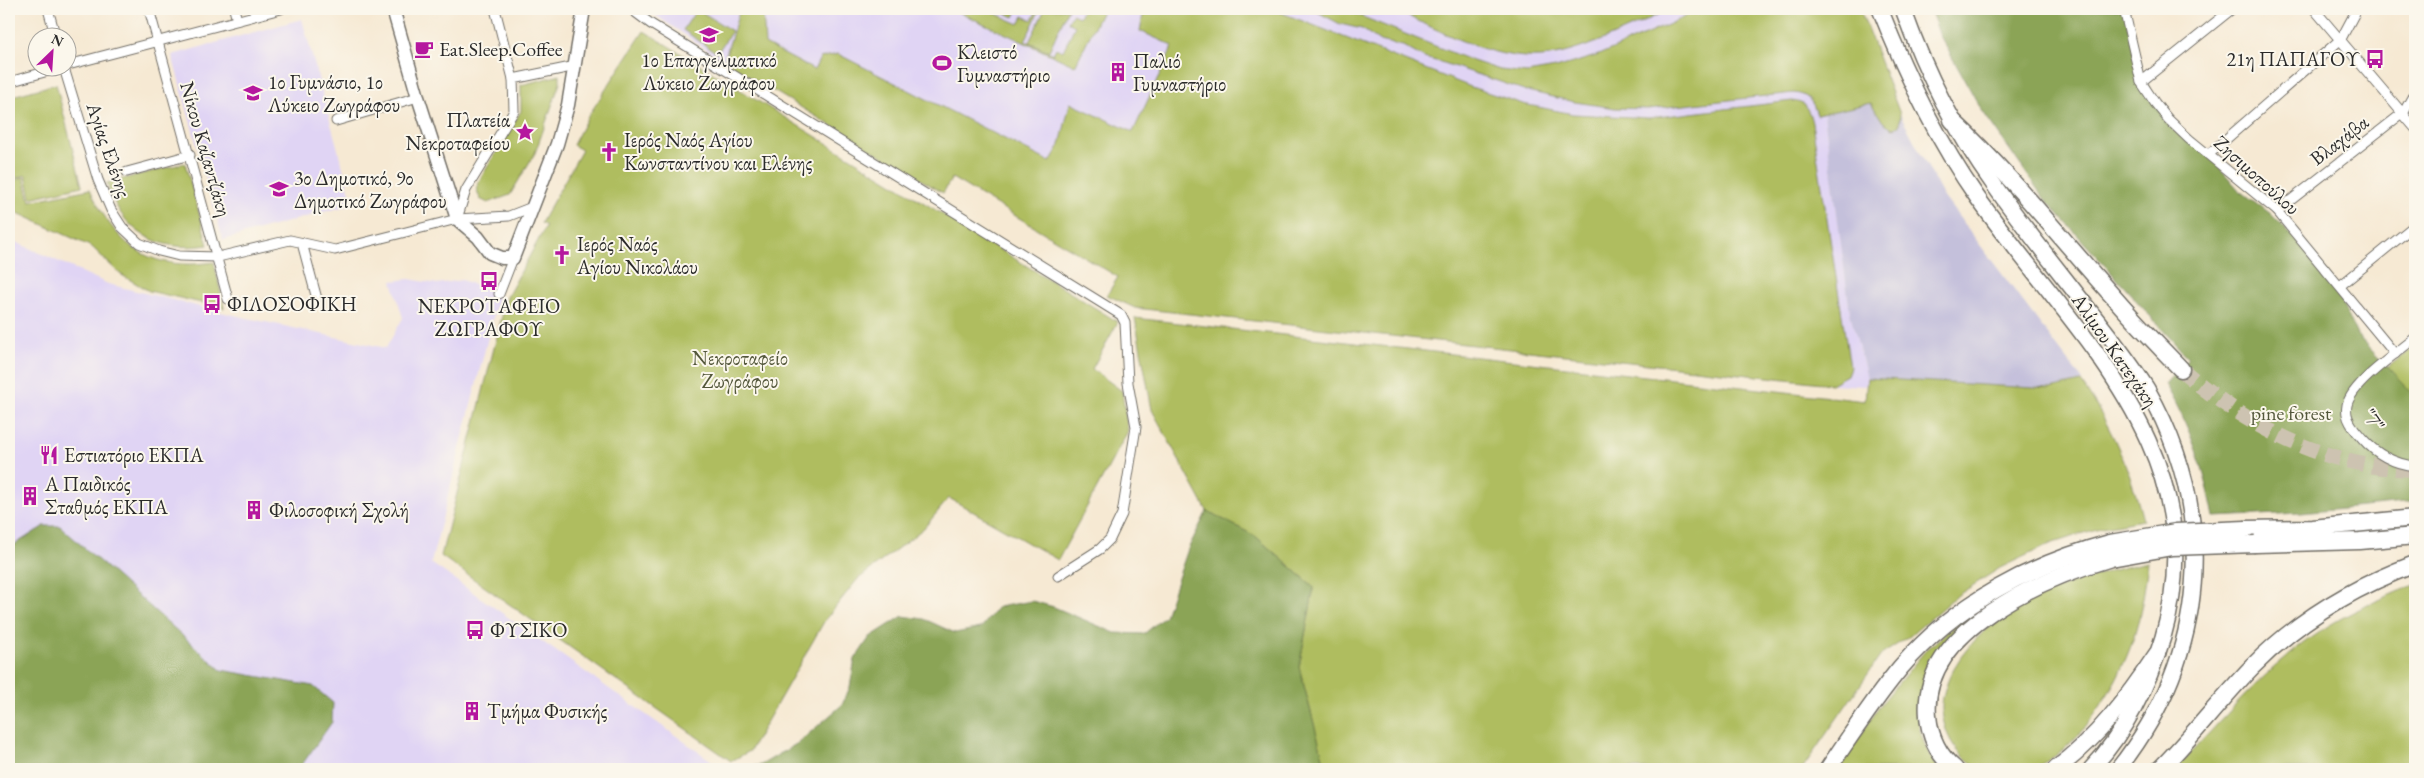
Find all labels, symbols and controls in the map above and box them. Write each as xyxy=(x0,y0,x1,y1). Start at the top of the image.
school or university icon: 1ο Επαγγελματικό Λύκειο Ζωγράφου xyxy=(698,24,720,46)
north arrow xyxy=(28,28,78,78)
text: N xyxy=(49,30,67,51)
place label: Eat.Sleep.Coffee xyxy=(439,36,563,62)
cafe icon: Eat.Sleep.Coffee xyxy=(413,38,435,60)
place label: Κλειστό Γυμναστήριο xyxy=(957,39,1050,88)
place label: 21η ΠΑΠΑΓΟΥ xyxy=(2226,46,2360,72)
place label: 1ο Επαγγελματικό Λύκειο Ζωγράφου xyxy=(641,47,777,96)
place label: Παλιό Γυμναστήριο xyxy=(1133,48,1226,97)
bus stop icon: 21η ΠΑΠΑΓΟΥ xyxy=(2364,48,2386,70)
sports icon: Κλειστό Γυμναστήριο xyxy=(931,52,953,74)
building icon: Παλιό Γυμναστήριο xyxy=(1107,61,1129,83)
place label: 1ο Γυμνάσιο, 1ο Λύκειο Ζωγράφου xyxy=(267,69,400,118)
street label: Νίκου Καζαντζάκη xyxy=(174,78,238,220)
school or university icon: 1ο Γυμνάσιο, 1ο Λύκειο Ζωγράφου xyxy=(242,82,264,104)
street label: Αγίας Ελένης xyxy=(80,98,137,201)
place label: Πλατεία Νεκροταφείου xyxy=(406,107,511,156)
street label: Βλαχάβα xyxy=(2305,108,2374,171)
place icon: Πλατεία Νεκροταφείου xyxy=(514,121,536,143)
place label: Ιερός Ναός Αγίου Κωνσταντίνου και Ελένης xyxy=(624,127,812,176)
street label: Ζησιμοπούλου xyxy=(2208,129,2306,221)
church icon: Ιερός Ναός Αγίου Κωνσταντίνου και Ελένης xyxy=(598,141,620,163)
place label: 3ο Δημοτικό, 9ο Δημοτικό Ζωγράφου xyxy=(294,165,447,214)
school or university icon: 3ο Δημοτικό, 9ο Δημοτικό Ζωγράφου xyxy=(268,178,290,200)
place label: Ιερός Ναός Αγίου Νικολάου xyxy=(576,231,698,280)
church icon: Ιερός Ναός Αγίου Νικολάου xyxy=(551,244,573,266)
bus stop icon: ΝΕΚΡΟΤΑΦΕΙΟ ΖΩΓΡΑΦΟΥ xyxy=(478,270,500,292)
street label: Αλίμου Κατεχάκη xyxy=(2066,287,2164,412)
place label: ΦΙΛΟΣΟΦΙΚΗ xyxy=(227,291,357,317)
bus stop icon: ΦΙΛΟΣΟΦΙΚΗ xyxy=(201,293,223,315)
place label: ΝΕΚΡΟΤΑΦΕΙΟ ΖΩΓΡΑΦΟΥ xyxy=(418,293,560,342)
park label: Νεκροταφείο Ζωγράφου xyxy=(692,345,788,394)
park label: pine forest xyxy=(2251,400,2332,426)
street label: "7" xyxy=(2357,403,2391,437)
place label: Εστιατόριο ΕΚΠΑ xyxy=(64,442,204,468)
restaurant icon: Εστιατόριο ΕΚΠΑ xyxy=(38,444,60,466)
place label: Α Παιδικός Σταθμός ΕΚΠΑ xyxy=(44,471,168,520)
building icon: Α Παιδικός Σταθμός ΕΚΠΑ xyxy=(19,485,41,507)
place label: Φιλοσοφική Σχολή xyxy=(269,497,409,523)
building icon: Φιλοσοφική Σχολή xyxy=(243,499,265,521)
place label: ΦΥΣΙΚΟ xyxy=(490,617,567,643)
bus stop icon: ΦΥΣΙΚΟ xyxy=(464,619,486,641)
place label: Τμήμα Φυσικής xyxy=(487,698,608,724)
building icon: Τμήμα Φυσικής xyxy=(461,700,483,722)

